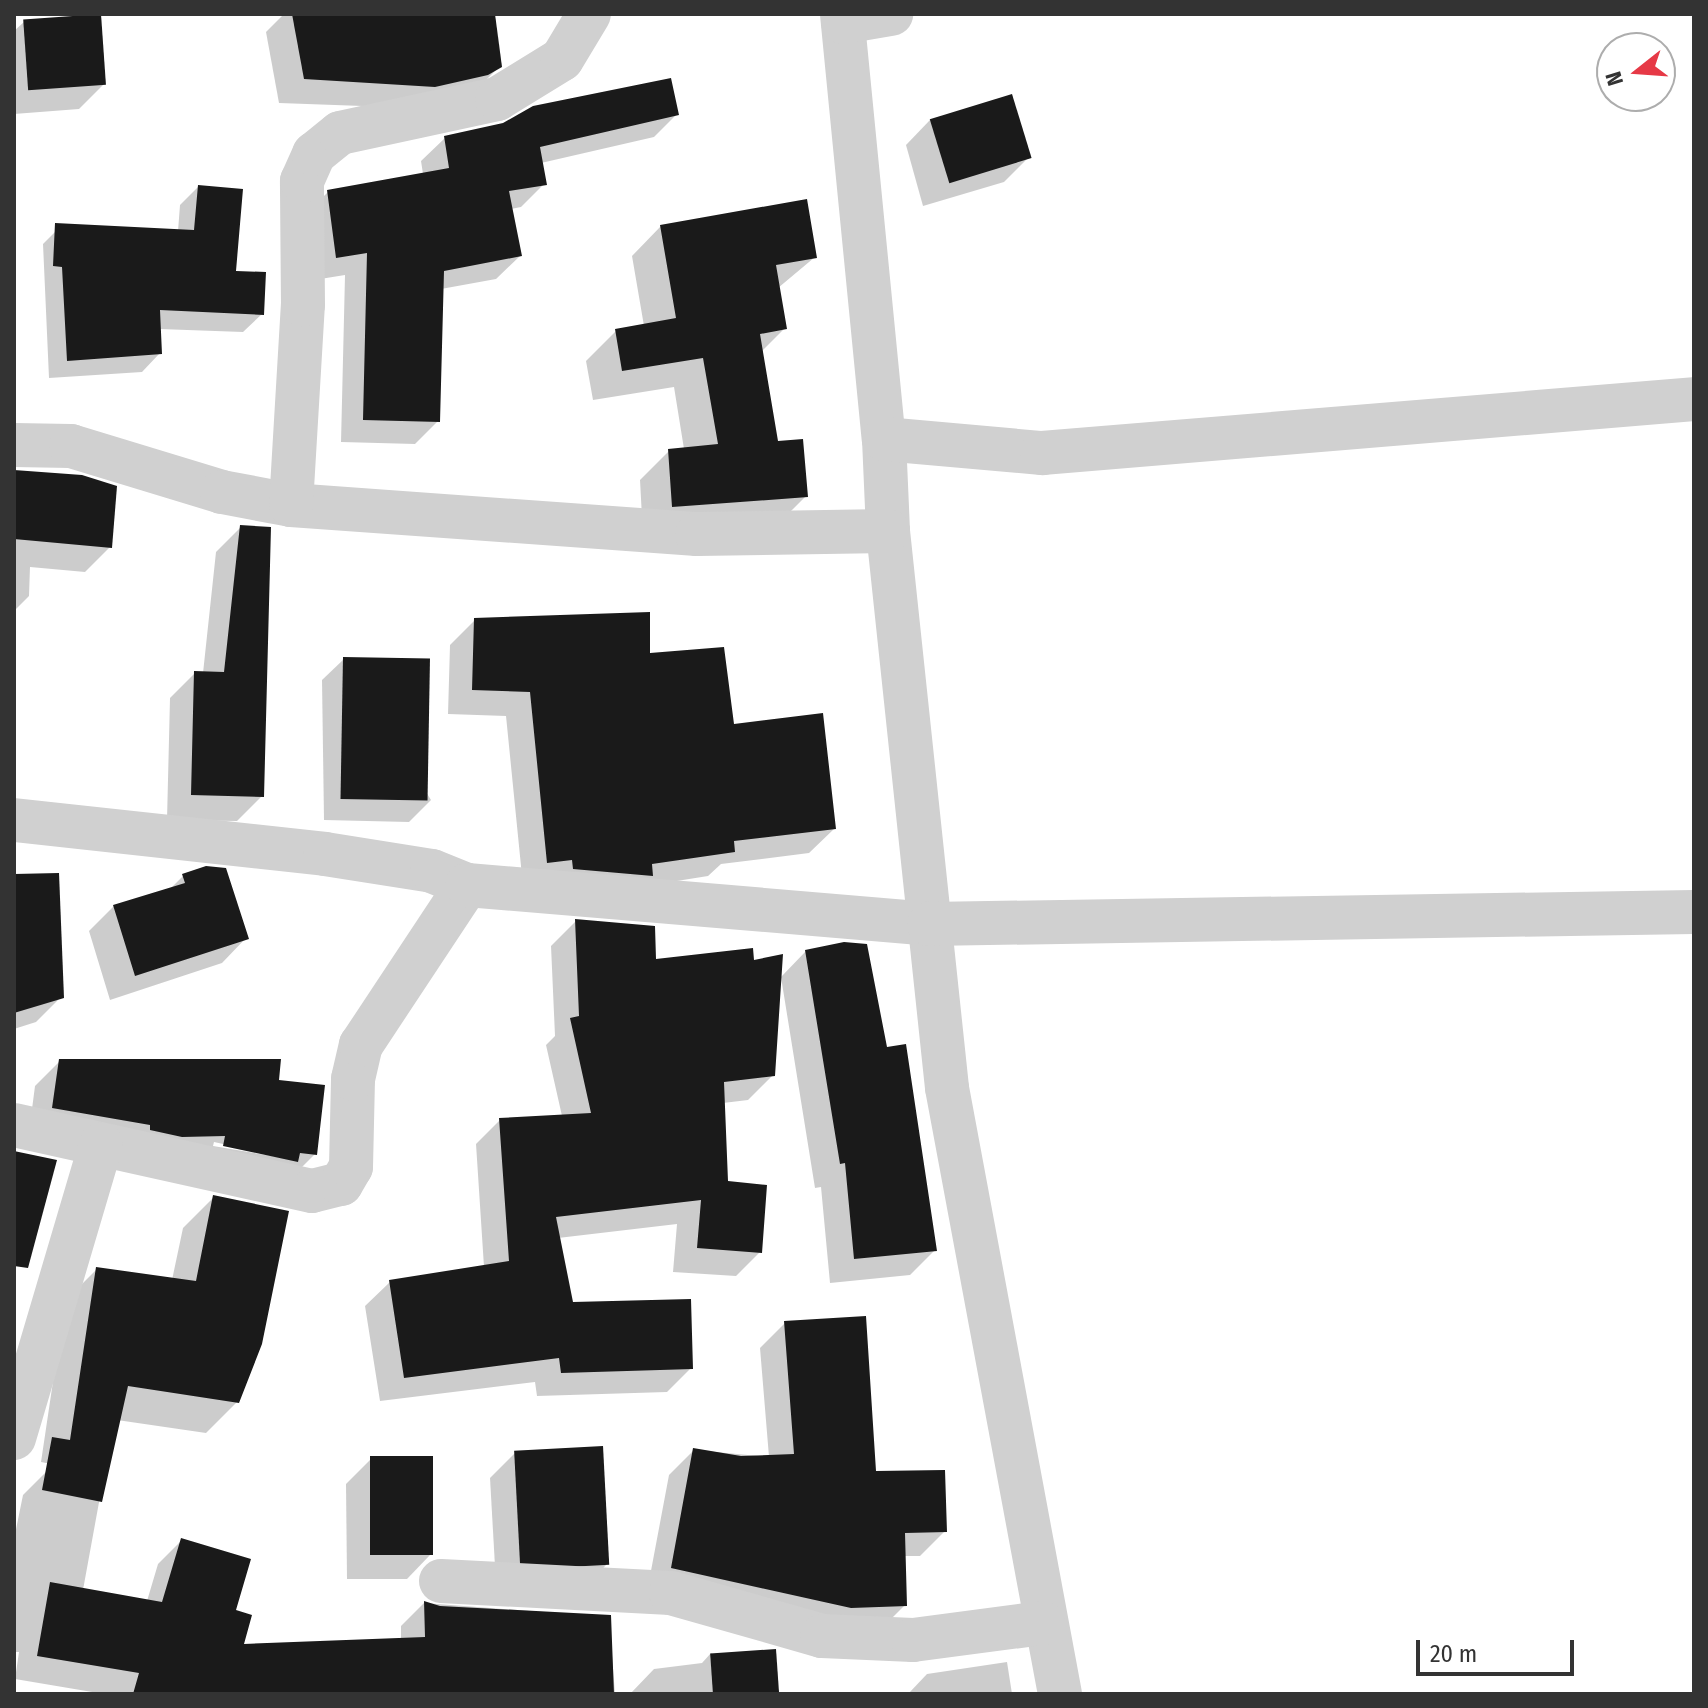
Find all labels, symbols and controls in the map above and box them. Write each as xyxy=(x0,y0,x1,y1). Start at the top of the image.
north arrow xyxy=(1596,32,1676,112)
text: N xyxy=(1600,68,1629,89)
scale bar xyxy=(1420,1624,1578,1674)
text: 20 m xyxy=(1430,1640,1477,1668)

